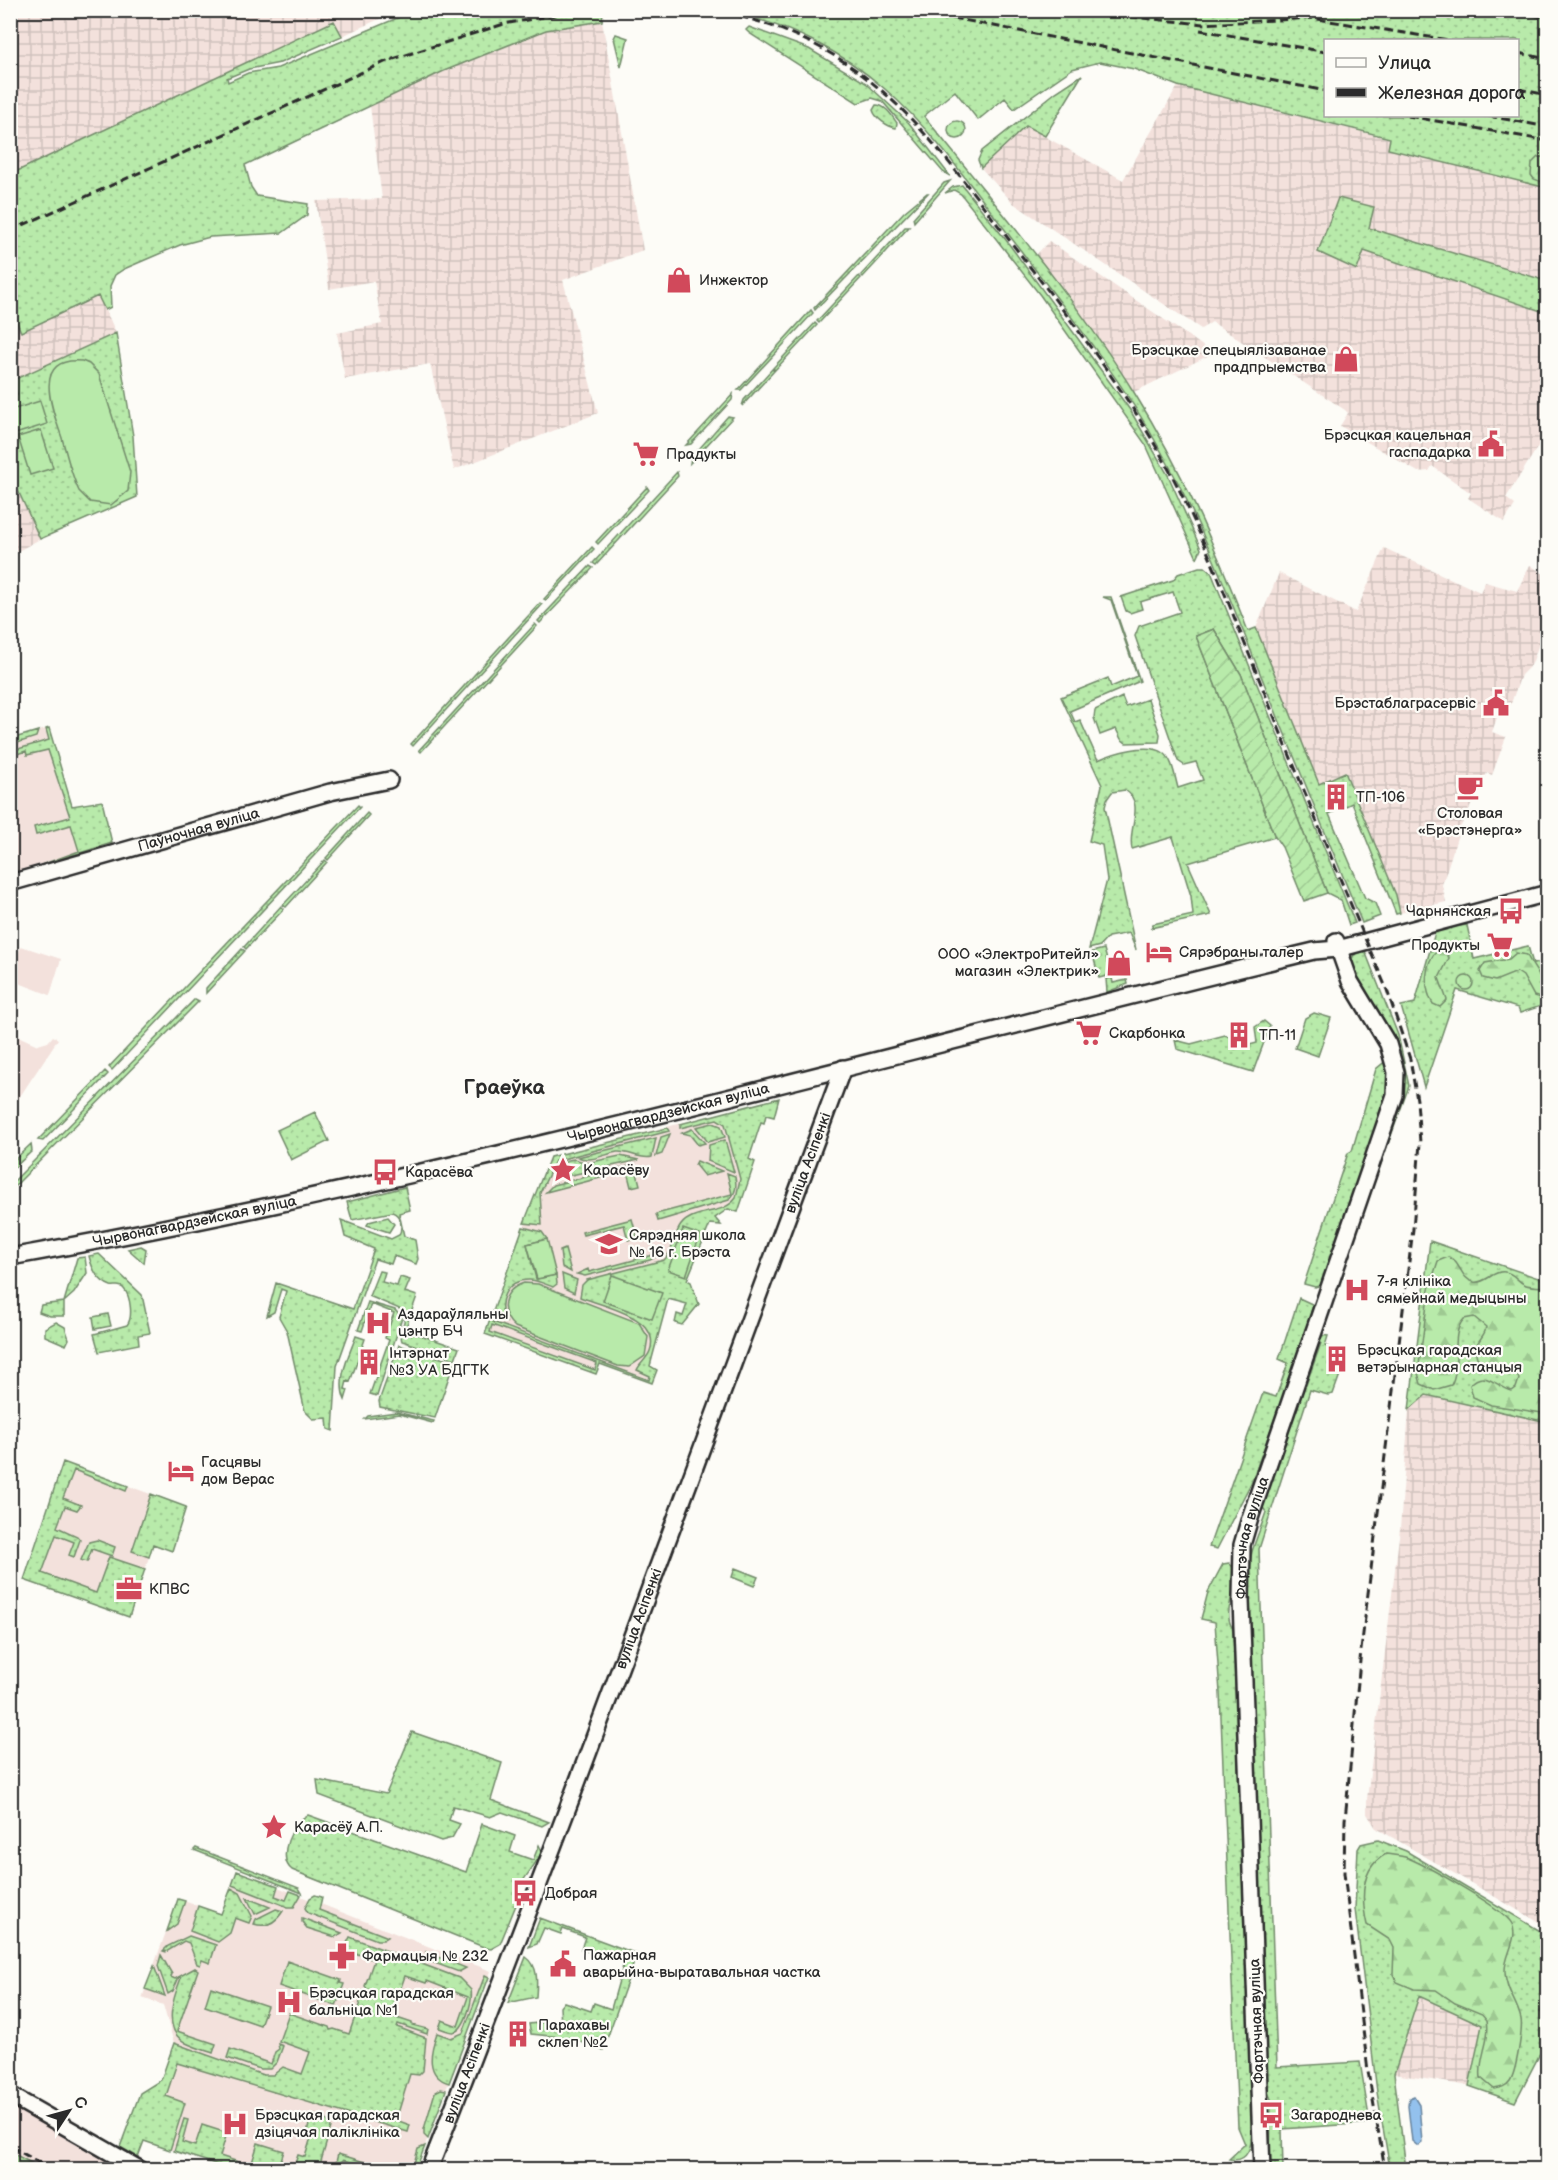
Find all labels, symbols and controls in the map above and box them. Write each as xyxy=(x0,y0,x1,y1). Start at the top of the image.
legend xyxy=(1324,39,1519,117)
text: Улица xyxy=(1378,53,1432,74)
text: Железная дорога xyxy=(1378,83,1526,104)
shop icon: Инжектор xyxy=(664,265,694,295)
place label: Инжектор xyxy=(699,271,769,290)
place label: Брэсцкае спецыялізаванае прадпрыемства xyxy=(1131,341,1326,377)
shop icon: Брэсцкае спецыялізаванае прадпрыемства xyxy=(1331,344,1361,374)
place label: Брэсцкая кацельная гаспадарка xyxy=(1324,426,1471,462)
public building icon: Брэсцкая кацельная гаспадарка xyxy=(1476,429,1506,459)
supermarket icon: Прадукты xyxy=(631,439,661,469)
place label: Прадукты xyxy=(666,445,736,464)
public building icon: Брэстаблаграсервіс xyxy=(1481,688,1511,718)
place label: Брэстаблаграсервіс xyxy=(1335,694,1477,713)
cafe icon: Столовая «Брэстэнерга» xyxy=(1455,772,1485,802)
building icon: ТП-106 xyxy=(1321,782,1351,812)
place label: ТП-106 xyxy=(1356,788,1405,807)
street label: Паўночная вуліца xyxy=(135,803,262,856)
place label: Столовая «Брэстэнерга» xyxy=(1418,804,1522,840)
bus stop icon: Чарнянская xyxy=(1496,896,1526,926)
place label: Чарнянская xyxy=(1406,902,1491,921)
supermarket icon: Продукты xyxy=(1485,930,1515,960)
place label: Продукты xyxy=(1411,936,1480,955)
hotel icon: Сярэбраны талер xyxy=(1144,937,1174,967)
place label: Сярэбраны талер xyxy=(1179,943,1304,962)
place label: ООО «ЭлектроРитейл» магазин «Электрик» xyxy=(938,945,1099,981)
shop icon: ООО «ЭлектроРитейл» магазин «Электрик» xyxy=(1104,948,1134,978)
supermarket icon: Скарбонка xyxy=(1074,1018,1104,1048)
building icon: ТП-11 xyxy=(1224,1020,1254,1050)
place label: Скарбонка xyxy=(1109,1024,1185,1043)
place label: ТП-11 xyxy=(1259,1026,1296,1045)
district label: Граеўка xyxy=(463,1075,545,1100)
street label: Чырвонагвардзейская вуліца xyxy=(565,1078,771,1147)
street label: вуліца Асіпенкі xyxy=(780,1110,835,1216)
place icon: Карасёву xyxy=(548,1155,578,1185)
bus stop icon: Карасёва xyxy=(370,1157,400,1187)
place label: Карасёву xyxy=(583,1161,649,1180)
place label: Карасёва xyxy=(405,1163,473,1182)
street label: Чырвонагвардзейская вуліца xyxy=(91,1191,298,1251)
place label: Сярэдняя школа № 16 г. Брэста xyxy=(629,1226,746,1262)
school or university icon: Сярэдняя школа № 16 г. Брэста xyxy=(594,1229,624,1259)
place label: 7-я клініка сямейнай медыцыны xyxy=(1377,1272,1527,1308)
hospital icon: 7-я клініка сямейнай медыцыны xyxy=(1342,1275,1372,1305)
place label: Аздараўляльны цэнтр БЧ xyxy=(397,1305,509,1341)
hospital icon: Аздараўляльны цэнтр БЧ xyxy=(363,1308,393,1338)
place label: Брэсцкая гарадская ветэрынарная станцыя xyxy=(1357,1341,1522,1377)
place label: Інтэрнат №3 УА БДГТК xyxy=(389,1344,489,1380)
building icon: Брэсцкая гарадская ветэрынарная станцыя xyxy=(1322,1344,1352,1374)
building icon: Інтэрнат №3 УА БДГТК xyxy=(354,1347,384,1377)
place label: Гасцявы дом Верас xyxy=(201,1453,275,1489)
hotel icon: Гасцявы дом Верас xyxy=(166,1456,196,1486)
street label: Фартэчная вуліца xyxy=(1232,1474,1273,1599)
street label: вуліца Асіпенкі xyxy=(611,1565,666,1672)
office icon: КПВС xyxy=(114,1574,144,1604)
place label: КПВС xyxy=(149,1580,190,1599)
place icon: Карасёў А.П. xyxy=(259,1812,289,1842)
place label: Карасёў А.П. xyxy=(294,1818,383,1837)
bus stop icon: Добрая xyxy=(510,1878,540,1908)
place label: Добрая xyxy=(545,1884,597,1903)
pharmacy icon: Фармацыя № 232 xyxy=(327,1941,357,1971)
place label: Пажарная аварыйна-выратавальная частка xyxy=(583,1946,821,1982)
place label: Фармацыя № 232 xyxy=(362,1947,489,1966)
public building icon: Пажарная аварыйна-выратавальная частка xyxy=(548,1949,578,1979)
street label: Фартэчная вуліца xyxy=(1245,1958,1269,2084)
place label: Брэсцкая гарадская бальніца №1 xyxy=(309,1984,454,2020)
hospital icon: Брэсцкая гарадская бальніца №1 xyxy=(274,1987,304,2017)
place label: Парахавы склеп №2 xyxy=(538,2016,610,2052)
building icon: Парахавы склеп №2 xyxy=(503,2019,533,2049)
street label: вуліца Асіпенкі xyxy=(439,2020,495,2126)
north arrow xyxy=(39,2081,99,2141)
text: С xyxy=(69,2093,91,2113)
bus stop icon: Загароднева xyxy=(1256,2100,1286,2130)
place label: Брэсцкая гарадская дзіцячая паліклініка xyxy=(255,2106,400,2142)
place label: Загароднева xyxy=(1291,2106,1382,2125)
hospital icon: Брэсцкая гарадская дзіцячая паліклініка xyxy=(220,2109,250,2139)

